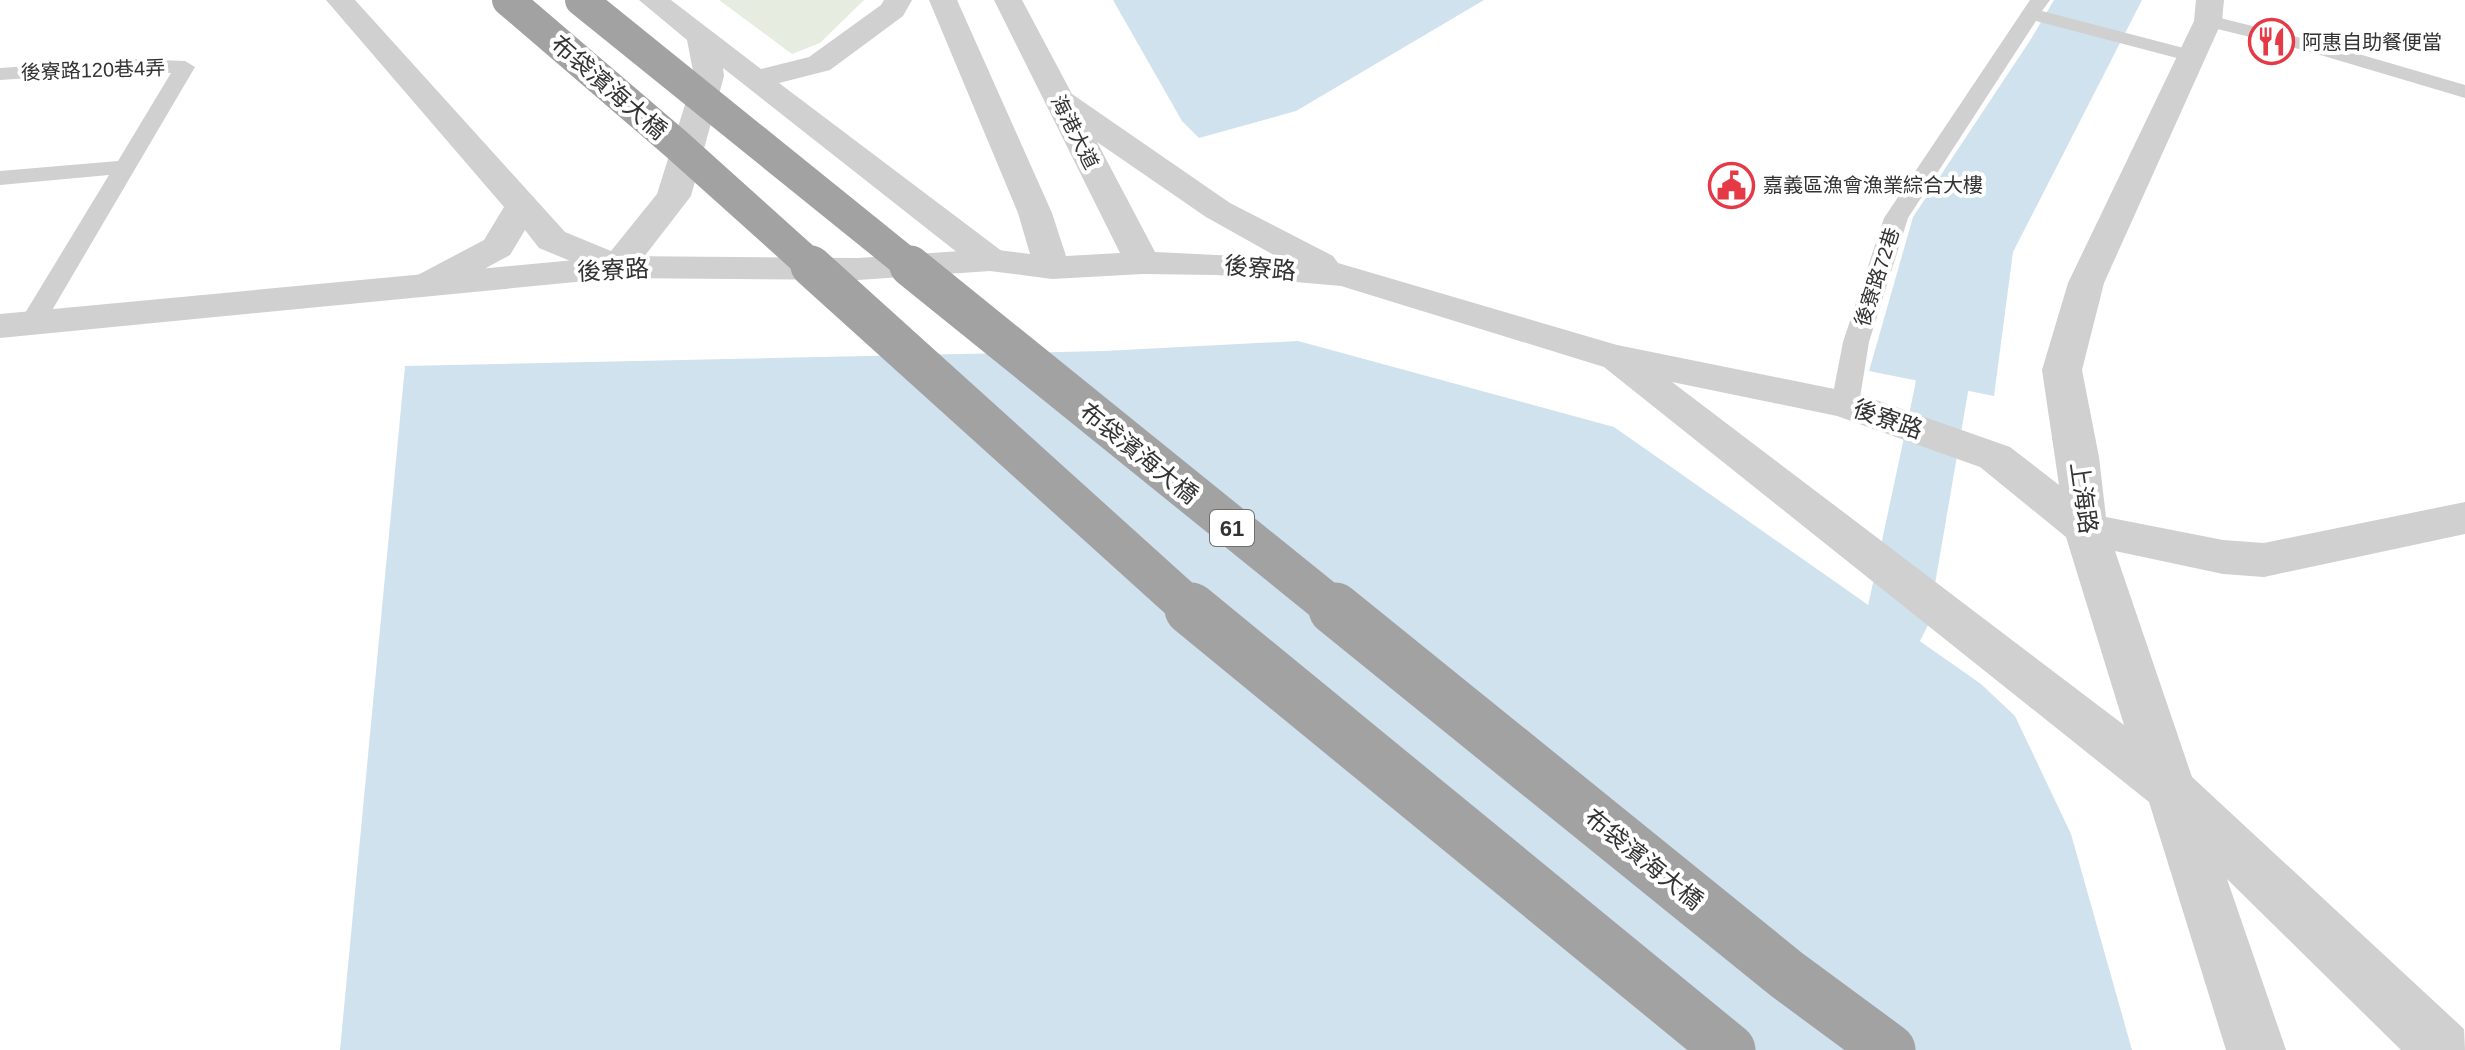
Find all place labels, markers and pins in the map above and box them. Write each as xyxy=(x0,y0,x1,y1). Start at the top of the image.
restaurant icon: 阿惠自助餐便當 xyxy=(2247,18,2295,66)
place label: 阿惠自助餐便當 xyxy=(2302,31,2442,53)
public building icon: 嘉義區漁會漁業綜合大樓 xyxy=(1708,161,1756,209)
place label: 嘉義區漁會漁業綜合大樓 xyxy=(1763,174,1983,196)

